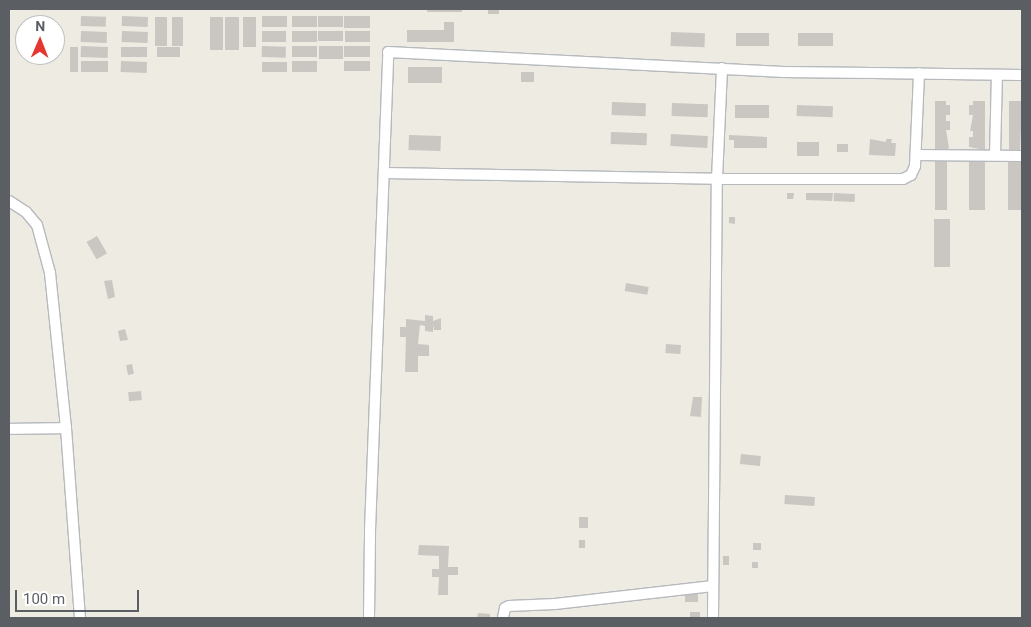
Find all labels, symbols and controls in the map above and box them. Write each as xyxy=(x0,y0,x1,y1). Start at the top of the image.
north arrow xyxy=(15,15,65,65)
text: N xyxy=(35,18,45,34)
scale bar xyxy=(18,580,141,612)
text: 100 m xyxy=(23,590,65,608)

